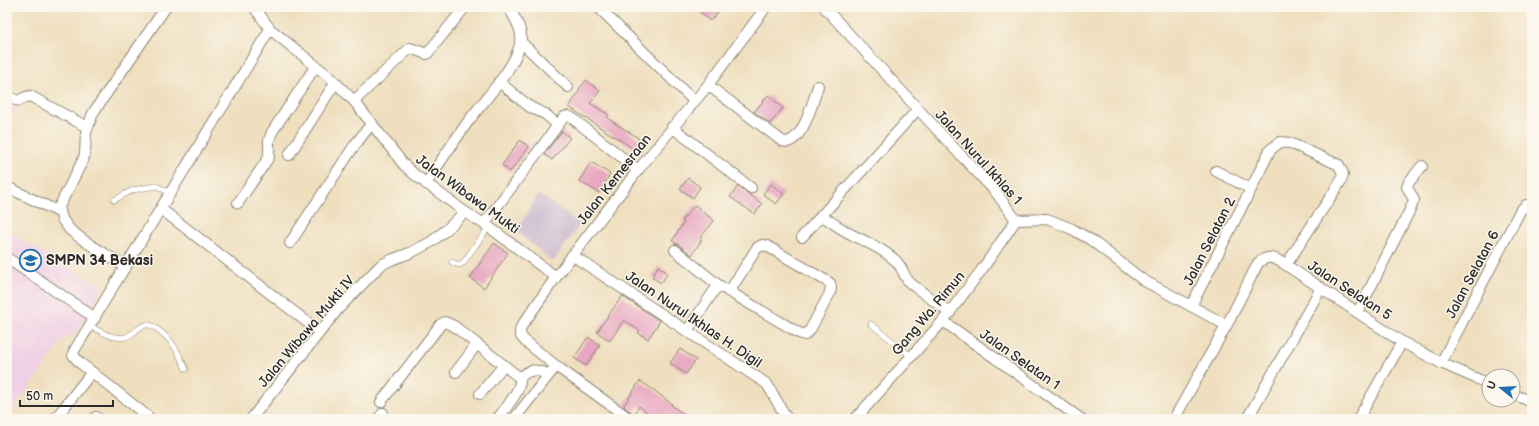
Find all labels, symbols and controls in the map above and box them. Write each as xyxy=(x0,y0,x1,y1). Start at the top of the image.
street label: Jalan Nurul Ikhlas 1 xyxy=(932,106,1026,208)
street label: Jalan Kemesraan xyxy=(574,131,655,228)
street label: Jalan Wibawa Mukti xyxy=(413,151,523,238)
street label: Jalan Selatan 2 xyxy=(1180,194,1239,288)
street label: Jalan Selatan 6 xyxy=(1442,227,1503,321)
school or university icon: SMPN 34 Bekasi xyxy=(18,247,44,273)
place label: SMPN 34 Bekasi xyxy=(46,252,153,269)
street label: Jalan Selatan 5 xyxy=(1305,257,1395,324)
street label: Jalan Nurul Ikhlas H. Digil xyxy=(622,267,765,371)
street label: Gang Wa. Rimun xyxy=(888,268,969,359)
street label: Jalan Wibawa Mukti IV xyxy=(255,272,358,391)
street label: Jalan Selatan 1 xyxy=(976,326,1063,393)
north arrow xyxy=(1481,368,1521,408)
text: U xyxy=(1485,379,1499,391)
scale bar xyxy=(20,382,113,408)
text: 50 m xyxy=(26,389,53,404)

